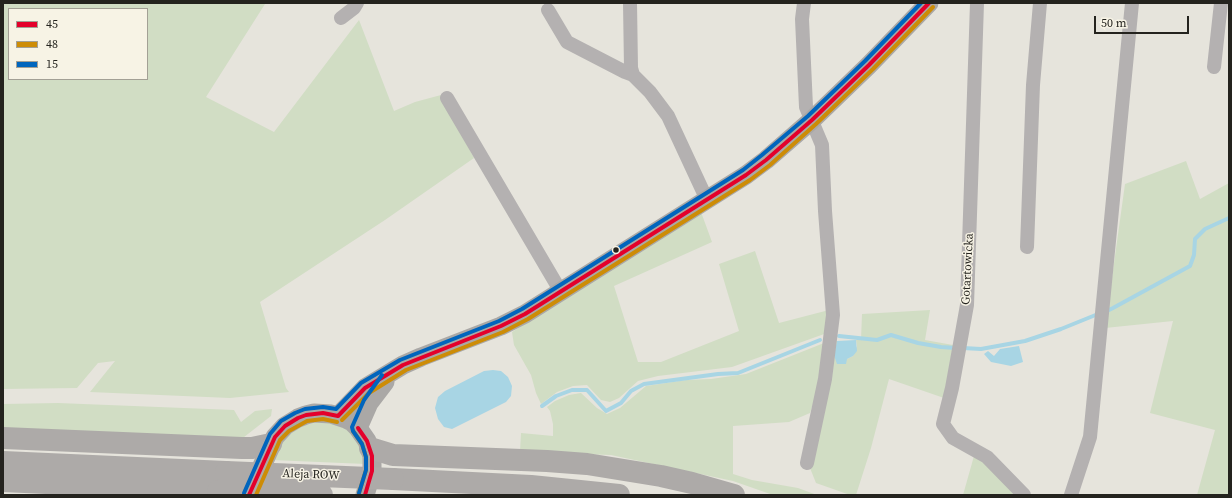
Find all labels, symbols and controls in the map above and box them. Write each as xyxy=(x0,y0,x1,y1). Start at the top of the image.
legend xyxy=(8,8,148,80)
scale bar xyxy=(1096,8,1191,34)
text: 50 m xyxy=(1101,15,1127,31)
text: 45 xyxy=(46,16,58,32)
text: 48 xyxy=(46,36,58,52)
text: 15 xyxy=(46,56,58,72)
street label: Gotartowicka xyxy=(959,233,977,305)
unlabelled marker xyxy=(611,245,621,255)
street label: Aleja ROW xyxy=(282,467,340,483)

